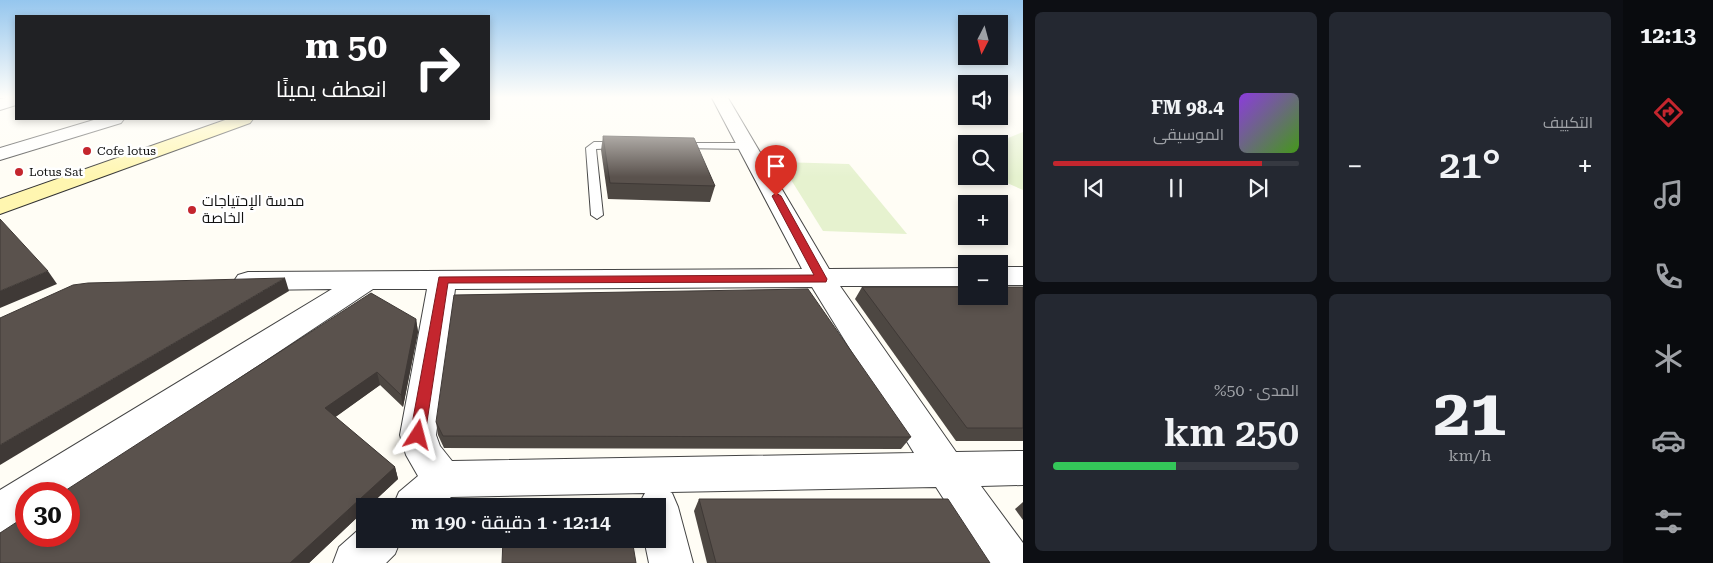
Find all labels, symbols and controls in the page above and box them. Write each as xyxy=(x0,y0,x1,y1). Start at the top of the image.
north arrow xyxy=(958,15,1008,65)
map controls xyxy=(958,15,1008,305)
text: 12:13 xyxy=(1640,23,1696,48)
text: 50 m xyxy=(305,26,387,67)
icon: right xyxy=(405,35,470,100)
button: sound xyxy=(958,75,1008,125)
text: انعطف يمينًا xyxy=(276,77,387,102)
icon: directions xyxy=(1651,95,1686,130)
text: 98.4 FM xyxy=(1151,96,1224,119)
text: التكييف xyxy=(1543,113,1593,132)
text: الموسيقى xyxy=(1153,125,1224,144)
button: search xyxy=(958,135,1008,185)
text: 21° xyxy=(1439,143,1501,187)
place label: Cofe lotus xyxy=(97,144,156,158)
marker: Cofe lotus xyxy=(81,145,93,157)
pin xyxy=(755,145,797,196)
text: − xyxy=(1347,150,1363,183)
text: + xyxy=(1577,150,1593,183)
icon: arrive xyxy=(762,152,790,180)
place label: Lotus Sat xyxy=(29,165,83,179)
marker: Lotus Sat xyxy=(13,166,25,178)
icon: previous xyxy=(1080,174,1108,202)
icon: pause xyxy=(1162,174,1190,202)
icon: next xyxy=(1244,174,1272,202)
icon: music xyxy=(1651,177,1686,212)
place label: مدسة الإحتياجات الخاصة xyxy=(202,192,304,227)
button: + xyxy=(958,195,1008,245)
marker: مدسة الإحتياجات الخاصة xyxy=(186,204,198,216)
button: − xyxy=(958,255,1008,305)
icon: phone xyxy=(1651,259,1686,294)
icon: climate xyxy=(1651,341,1686,376)
text: 21 xyxy=(1434,375,1506,451)
text: المدى · 50% xyxy=(1214,381,1299,400)
position arrow xyxy=(391,408,443,460)
text: 250 km xyxy=(1164,411,1299,455)
icon: car xyxy=(1651,423,1686,458)
text: km/h xyxy=(1449,446,1491,465)
speed limit sign: 30 xyxy=(15,482,80,547)
icon: filters xyxy=(1651,504,1686,539)
text: 12:14 · 1 دقيقة · 190 m xyxy=(411,511,611,534)

